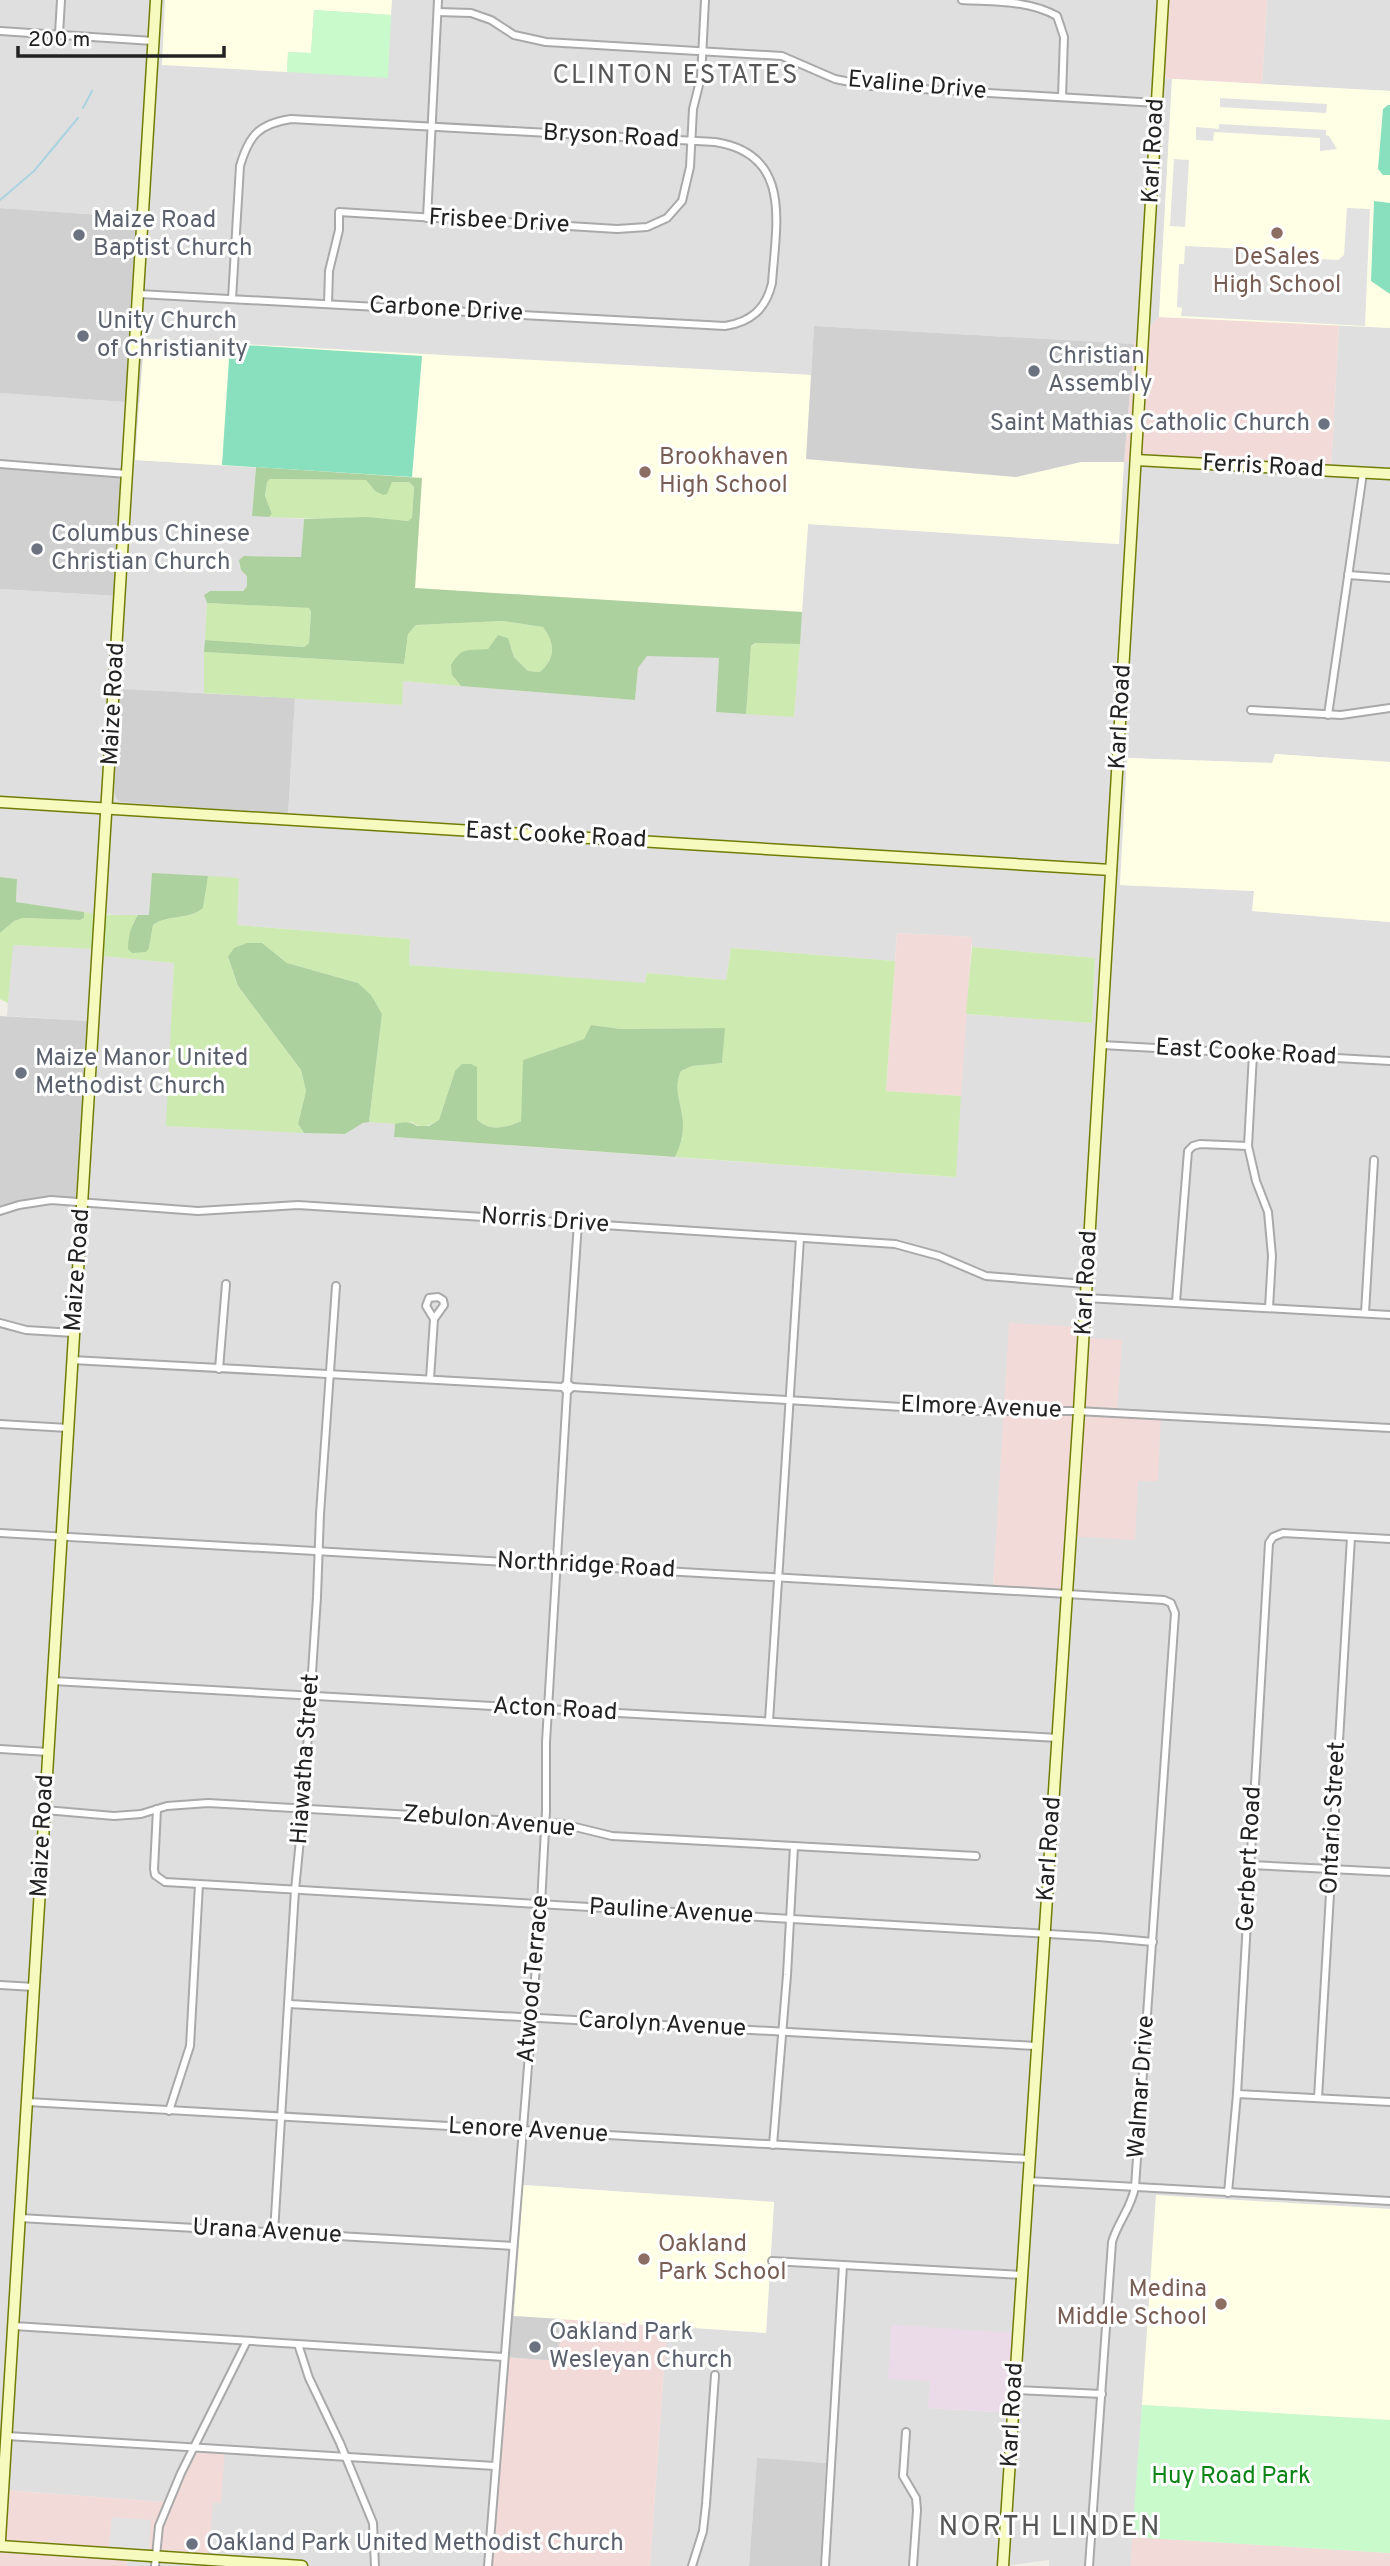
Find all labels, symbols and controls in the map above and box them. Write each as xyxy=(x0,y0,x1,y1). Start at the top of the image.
scale bar xyxy=(18,14,224,58)
text: 200 m xyxy=(28,27,90,54)
district label: CLINTON ESTATES xyxy=(552,60,800,93)
street label: Evaline Drive xyxy=(846,65,988,107)
street label: Karl Road xyxy=(1136,98,1172,204)
street label: Bryson Road xyxy=(542,118,680,156)
street label: Frisbee Drive xyxy=(428,203,570,241)
place label: Maize Road Baptist Church xyxy=(93,206,253,264)
marker: DeSales High School xyxy=(1269,225,1285,241)
marker: Maize Road Baptist Church xyxy=(71,227,87,243)
place label: DeSales High School xyxy=(1213,243,1341,301)
street label: Carbone Drive xyxy=(368,291,524,329)
place label: Unity Church of Christianity xyxy=(97,307,248,365)
marker: Unity Church of Christianity xyxy=(75,328,91,344)
place label: Christian Assembly xyxy=(1048,342,1152,400)
marker: Christian Assembly xyxy=(1026,363,1042,379)
place label: Saint Mathias Catholic Church xyxy=(990,409,1310,439)
marker: Saint Mathias Catholic Church xyxy=(1316,416,1332,432)
place label: Brookhaven High School xyxy=(659,443,788,501)
street label: Ferris Road xyxy=(1201,449,1325,485)
marker: Brookhaven High School xyxy=(637,464,653,480)
place label: Columbus Chinese Christian Church xyxy=(51,520,250,578)
marker: Columbus Chinese Christian Church xyxy=(29,541,45,557)
street label: Maize Road xyxy=(96,642,132,766)
street label: Karl Road xyxy=(1103,664,1139,770)
street label: East Cooke Road xyxy=(465,816,647,856)
street label: East Cooke Road xyxy=(1155,1033,1337,1073)
place label: Maize Manor United Methodist Church xyxy=(35,1044,248,1102)
marker: Maize Manor United Methodist Church xyxy=(13,1065,29,1081)
street label: Norris Drive xyxy=(480,1202,610,1240)
street label: Maize Road xyxy=(59,1207,97,1333)
street label: Karl Road xyxy=(1069,1230,1105,1336)
street label: Elmore Avenue xyxy=(900,1390,1062,1426)
street label: Northridge Road xyxy=(496,1546,676,1586)
street label: Hiawatha Street xyxy=(285,1673,327,1845)
street label: Acton Road xyxy=(492,1692,618,1728)
street label: Ontario Street xyxy=(1315,1741,1353,1895)
street label: Maize Road xyxy=(25,1774,61,1898)
street label: Gerbert Road xyxy=(1231,1785,1269,1933)
street label: Karl Road xyxy=(1031,1796,1069,1902)
street label: Zebulon Avenue xyxy=(402,1800,576,1844)
street label: Pauline Avenue xyxy=(588,1893,754,1931)
street label: Atwood Terrace xyxy=(512,1894,556,2064)
street label: Carolyn Avenue xyxy=(577,2006,747,2044)
street label: Walmar Drive xyxy=(1122,2014,1162,2160)
street label: Lenore Avenue xyxy=(447,2112,609,2150)
street label: Urana Avenue xyxy=(192,2213,342,2251)
place label: Oakland Park School xyxy=(658,2230,786,2288)
marker: Oakland Park School xyxy=(636,2251,652,2267)
place label: Medina Middle School xyxy=(1057,2275,1207,2333)
marker: Medina Middle School xyxy=(1213,2296,1229,2312)
place label: Oakland Park Wesleyan Church xyxy=(549,2318,733,2376)
marker: Oakland Park Wesleyan Church xyxy=(527,2339,543,2355)
street label: Karl Road xyxy=(995,2362,1031,2468)
park label: Huy Road Park xyxy=(1151,2462,1311,2492)
district label: NORTH LINDEN xyxy=(938,2510,1162,2546)
place label: Oakland Park United Methodist Church xyxy=(206,2529,624,2559)
marker: Oakland Park United Methodist Church xyxy=(184,2536,200,2552)

